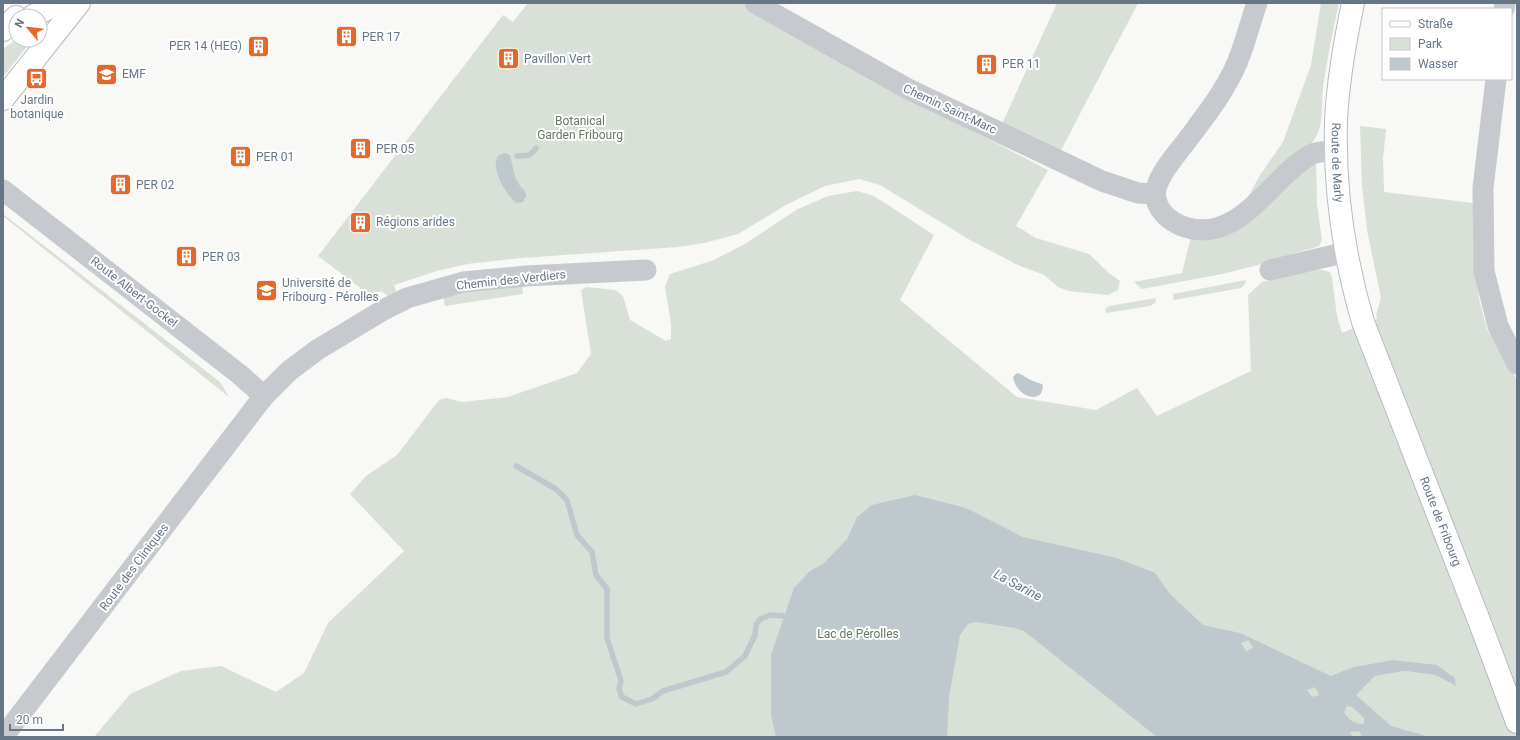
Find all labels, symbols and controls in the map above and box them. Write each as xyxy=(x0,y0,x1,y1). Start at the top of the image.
north arrow xyxy=(8,8,48,48)
legend xyxy=(1382,8,1512,80)
text: N xyxy=(12,17,27,30)
text: Straße xyxy=(1418,17,1453,31)
building icon: PER 17 xyxy=(334,24,360,50)
place label: PER 17 xyxy=(362,30,401,44)
building icon: PER 14 (HEG) xyxy=(245,33,271,59)
text: Park xyxy=(1418,37,1443,51)
place label: PER 14 (HEG) xyxy=(169,39,242,53)
building icon: Pavillon Vert xyxy=(496,46,522,72)
building icon: PER 11 xyxy=(974,51,1000,77)
place label: Pavillon Vert xyxy=(524,52,591,66)
place label: PER 11 xyxy=(1002,57,1040,71)
text: Wasser xyxy=(1418,57,1458,71)
school or university icon: EMF xyxy=(93,61,119,87)
bus stop icon: Jardin botanique xyxy=(24,66,50,92)
place label: EMF xyxy=(122,67,146,81)
street label: Chemin Saint-Marc xyxy=(901,81,999,137)
place label: Jardin botanique xyxy=(10,93,64,121)
park label: Botanical Garden Fribourg xyxy=(537,114,623,142)
street label: Route de Marly xyxy=(1329,123,1346,204)
building icon: PER 05 xyxy=(348,136,374,162)
place label: PER 05 xyxy=(376,142,415,156)
building icon: PER 01 xyxy=(228,144,254,170)
place label: PER 01 xyxy=(256,150,294,164)
building icon: PER 02 xyxy=(107,172,133,198)
place label: PER 02 xyxy=(136,178,175,192)
building icon: Régions arides xyxy=(347,209,373,235)
place label: Régions arides xyxy=(376,215,455,229)
building icon: PER 03 xyxy=(174,244,200,270)
place label: PER 03 xyxy=(202,250,240,264)
street label: Route Albert-Gockel xyxy=(88,254,180,330)
street label: Chemin des Verdiers xyxy=(455,267,567,293)
place label: Université de Fribourg - Pérolles xyxy=(282,276,379,304)
school or university icon: Université de Fribourg - Pérolles xyxy=(253,277,279,303)
street label: Route de Fribourg xyxy=(1417,475,1464,568)
street label: Route des Cliniques xyxy=(97,521,171,613)
water label: La Sarine xyxy=(991,566,1045,604)
park label: Lac de Pérolles xyxy=(817,627,899,641)
scale bar xyxy=(10,706,63,732)
text: 20 m xyxy=(16,713,43,727)

